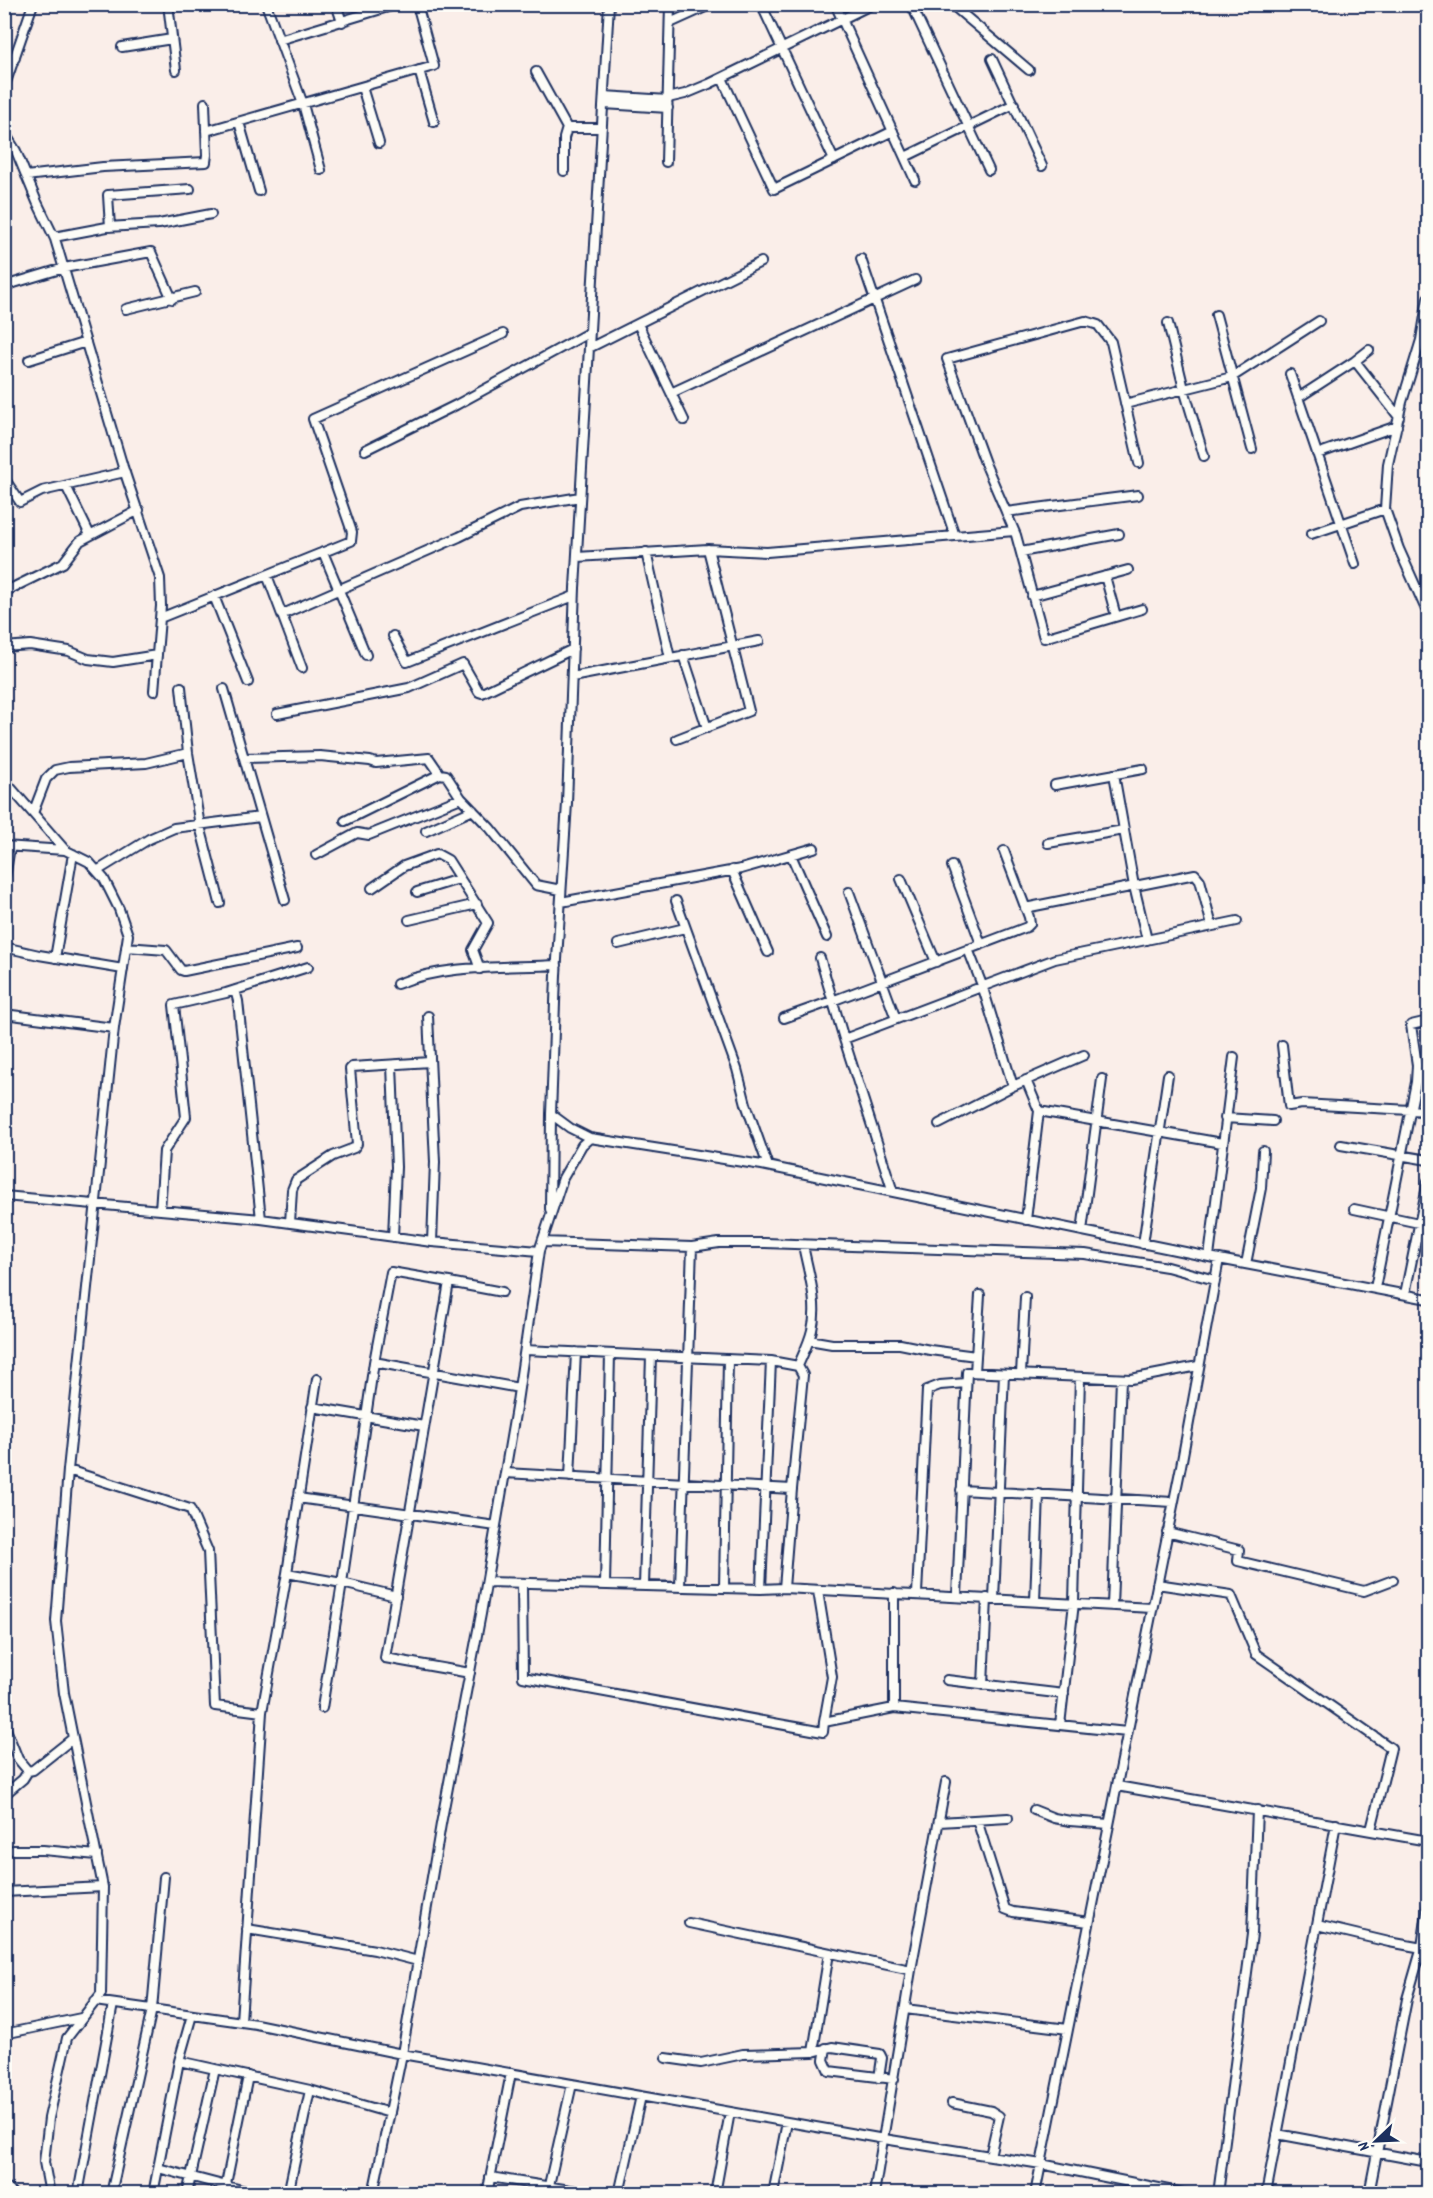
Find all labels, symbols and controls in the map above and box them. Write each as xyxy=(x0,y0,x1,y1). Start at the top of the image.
north arrow xyxy=(1346,2111,1406,2171)
text: N xyxy=(1352,2138,1377,2154)

